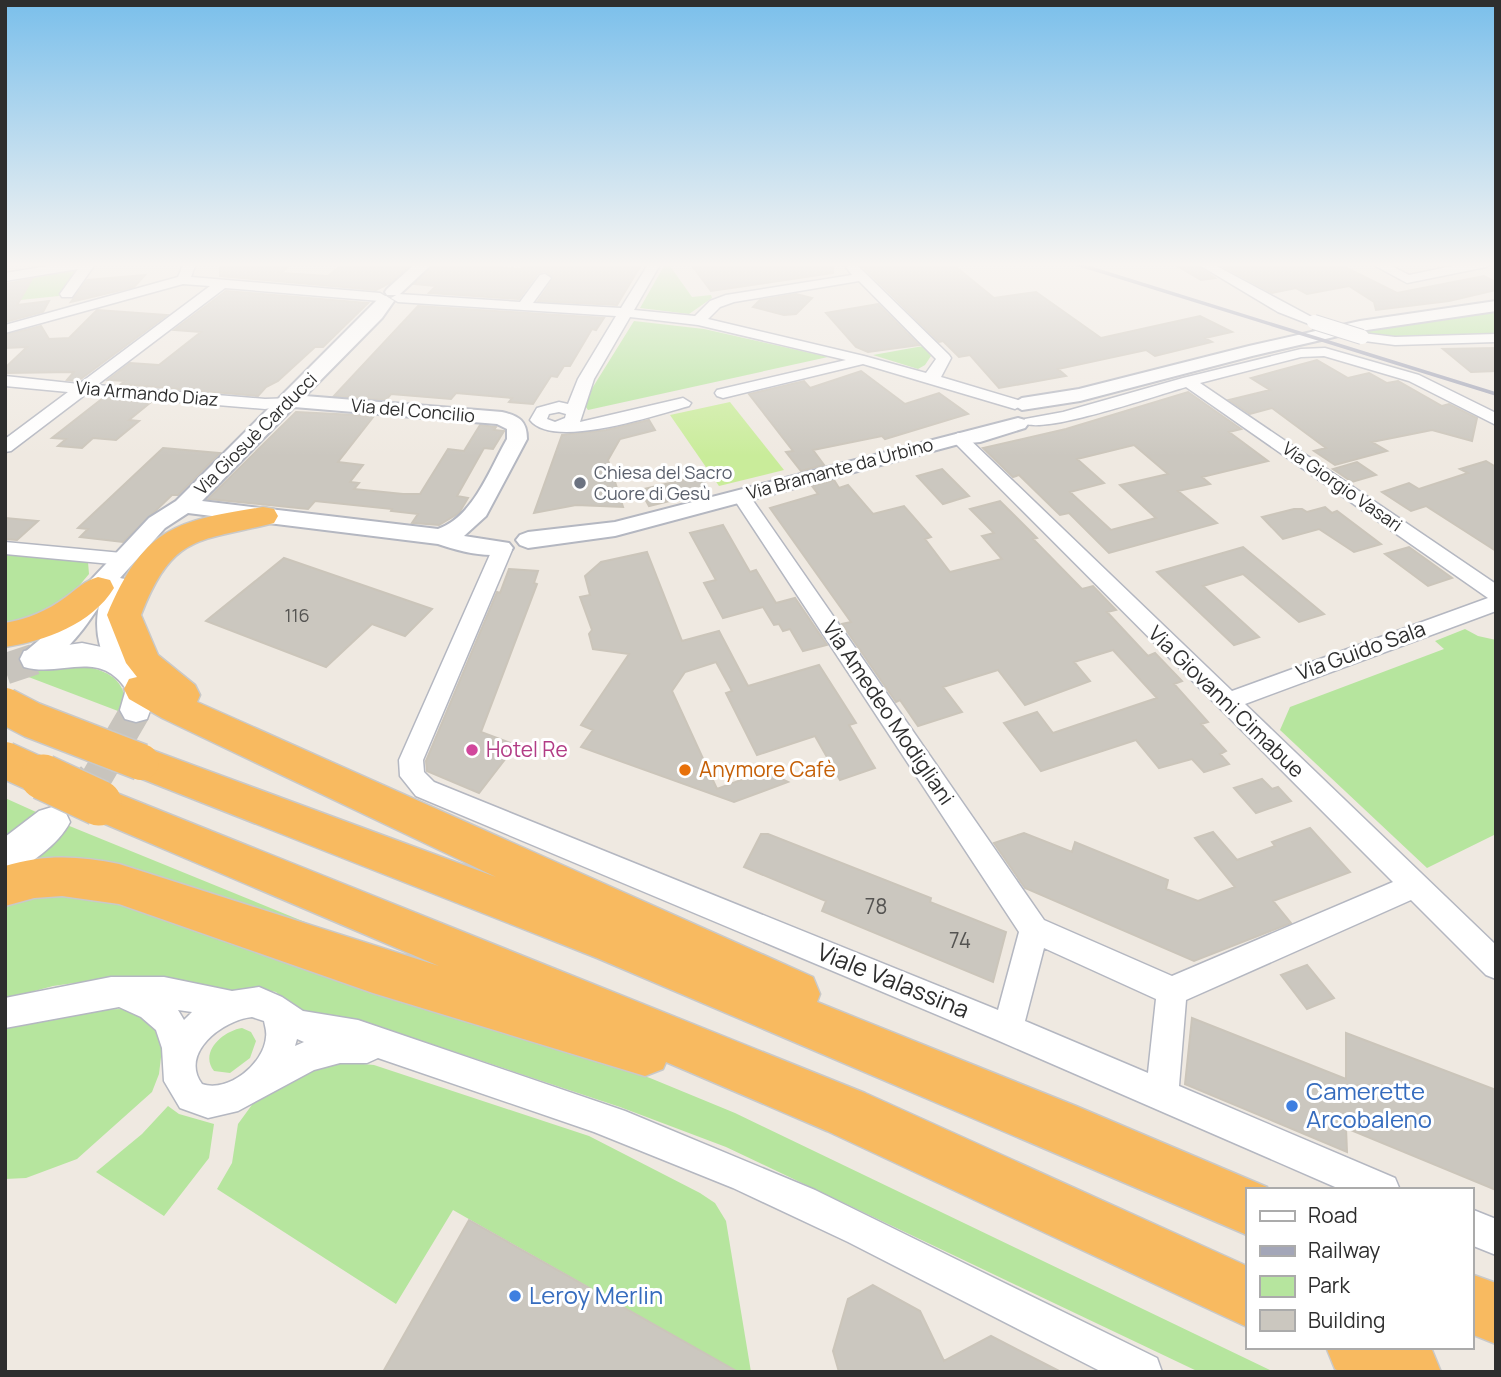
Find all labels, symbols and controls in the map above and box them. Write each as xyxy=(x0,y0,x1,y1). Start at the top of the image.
street label: Via Giosuè Carducci xyxy=(189,367,322,500)
street label: Via Armando Diaz xyxy=(75,375,219,411)
street label: Via del Concilio xyxy=(350,393,476,427)
street label: Via Bramante da Urbino xyxy=(744,432,936,504)
street label: Via Giorgio Vasari xyxy=(1278,436,1407,537)
place label: Chiesa del Sacro Cuore di Gesù xyxy=(594,460,732,505)
marker: Chiesa del Sacro Cuore di Gesù xyxy=(572,475,588,491)
house number: 116 xyxy=(284,603,310,627)
street label: Via Guido Sala xyxy=(1292,614,1429,686)
street label: Via Amedeo Modigliani xyxy=(817,615,961,810)
street label: Via Giovanni Cimabue xyxy=(1142,619,1311,783)
place label: Hotel Re xyxy=(486,735,568,763)
marker: Hotel Re xyxy=(464,742,480,758)
place label: Anymore Cafè xyxy=(699,755,836,783)
marker: Anymore Cafè xyxy=(677,762,693,778)
house number: 78 xyxy=(865,892,887,920)
house number: 74 xyxy=(949,926,971,954)
street label: Viale Valassina xyxy=(813,934,975,1025)
place label: Camerette Arcobaleno xyxy=(1306,1074,1432,1135)
marker: Camerette Arcobaleno xyxy=(1284,1098,1300,1114)
legend xyxy=(1246,1188,1473,1349)
text: Road xyxy=(1308,1201,1358,1229)
text: Railway xyxy=(1308,1236,1380,1264)
text: Park xyxy=(1308,1271,1350,1299)
place label: Leroy Merlin xyxy=(529,1278,663,1311)
marker: Leroy Merlin xyxy=(507,1288,523,1304)
text: Building xyxy=(1308,1306,1385,1334)

